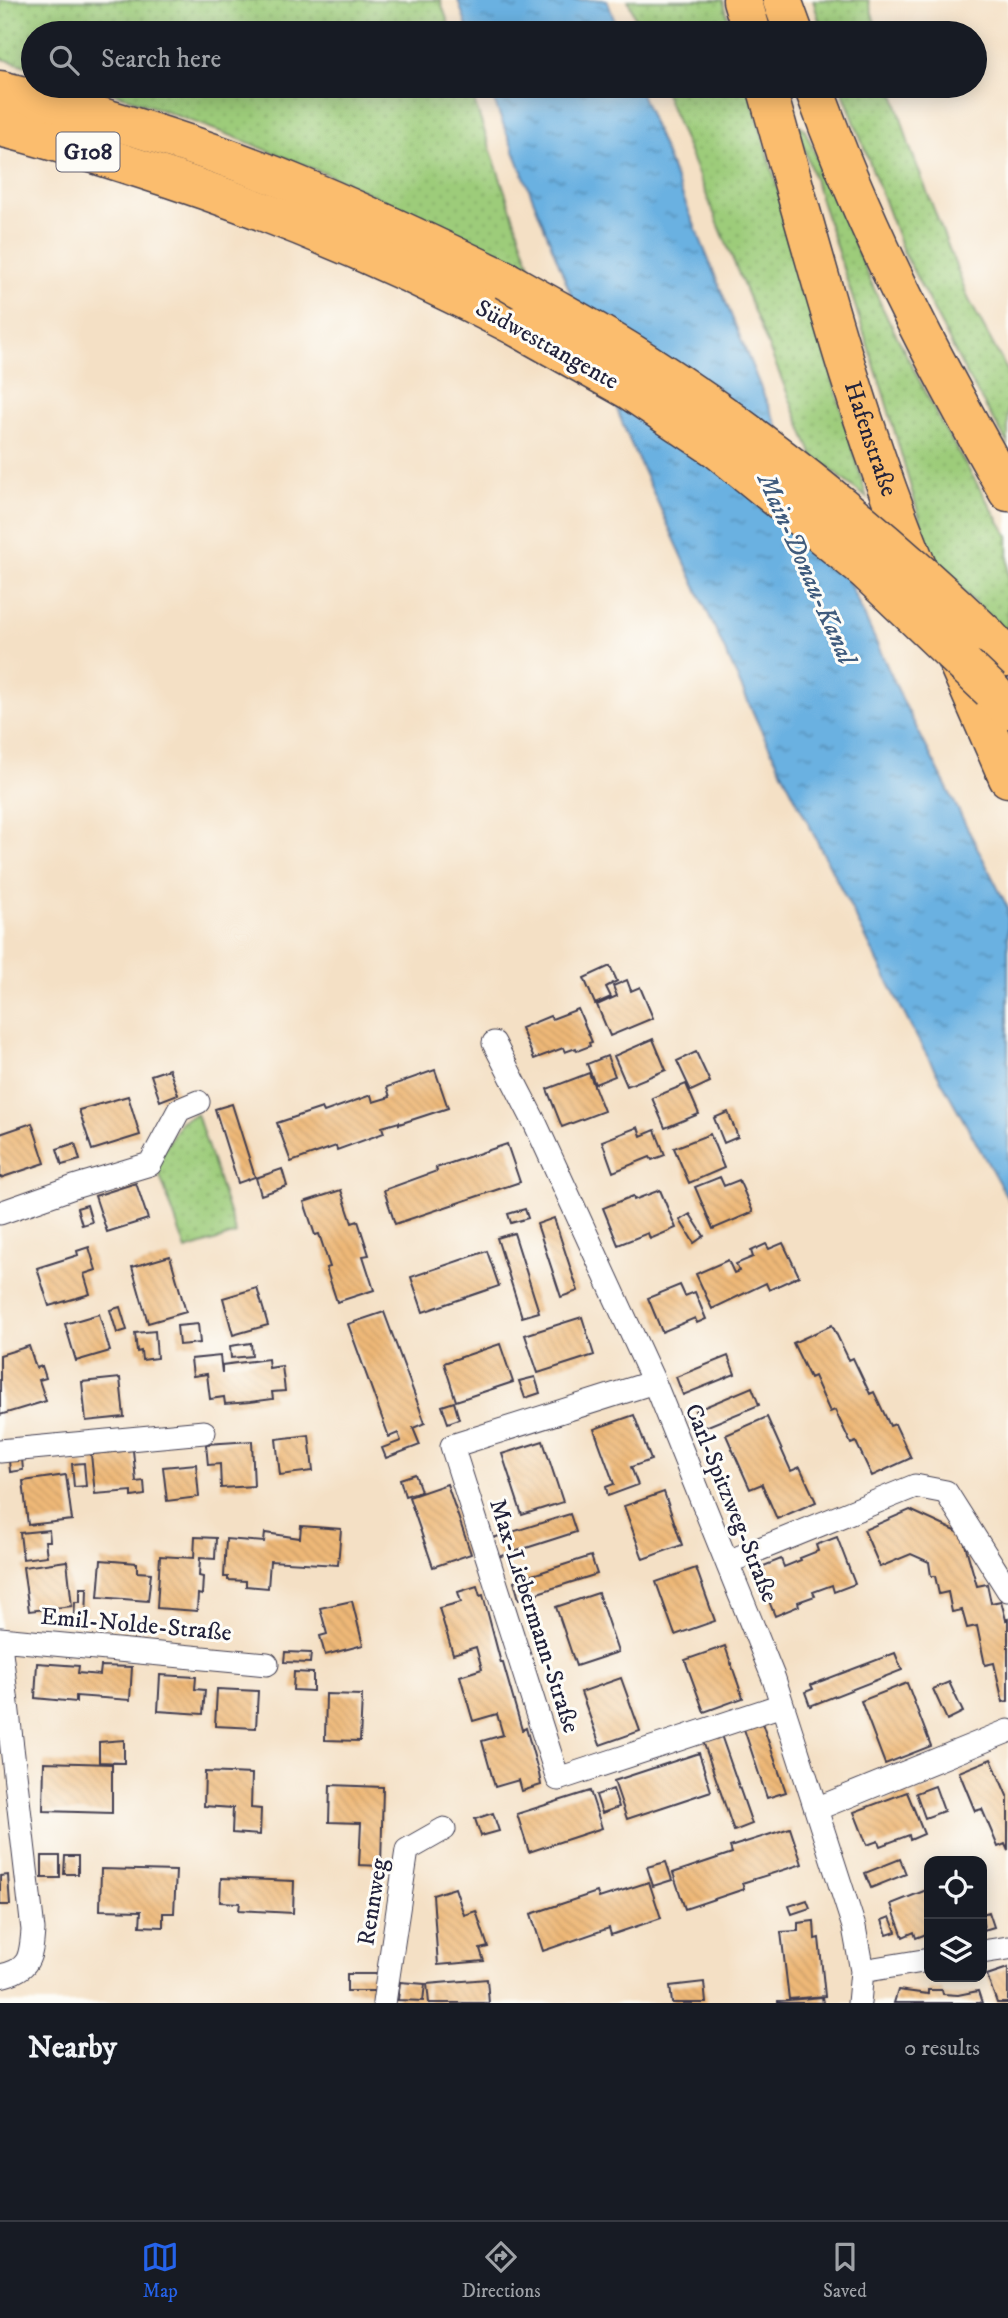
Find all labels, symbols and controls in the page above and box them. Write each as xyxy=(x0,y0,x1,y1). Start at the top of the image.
search box xyxy=(21,21,987,98)
icon: search xyxy=(45,41,83,79)
text: Search here xyxy=(101,43,221,76)
road number: G108 xyxy=(56,132,119,172)
street label: Südwesttangente xyxy=(470,293,624,397)
street label: Hafenstraße xyxy=(837,378,904,501)
water label: Main-Donau-Kanal xyxy=(748,467,864,672)
street label: Carl-Spitzweg-Straße xyxy=(678,1399,784,1607)
street label: Max-Liebermann-Straße xyxy=(482,1495,586,1737)
street label: Emil-Nolde-Straße xyxy=(39,1602,233,1648)
street label: Rennweg xyxy=(351,1856,395,1948)
map controls xyxy=(924,1856,987,1982)
button: locate xyxy=(924,1856,987,1919)
button: layers xyxy=(924,1919,987,1982)
text: Nearby xyxy=(28,2030,117,2067)
text: 0 results xyxy=(904,2034,980,2063)
tab: Map xyxy=(141,2238,179,2303)
tab: Directions xyxy=(462,2238,541,2303)
tab: Saved xyxy=(823,2238,867,2303)

